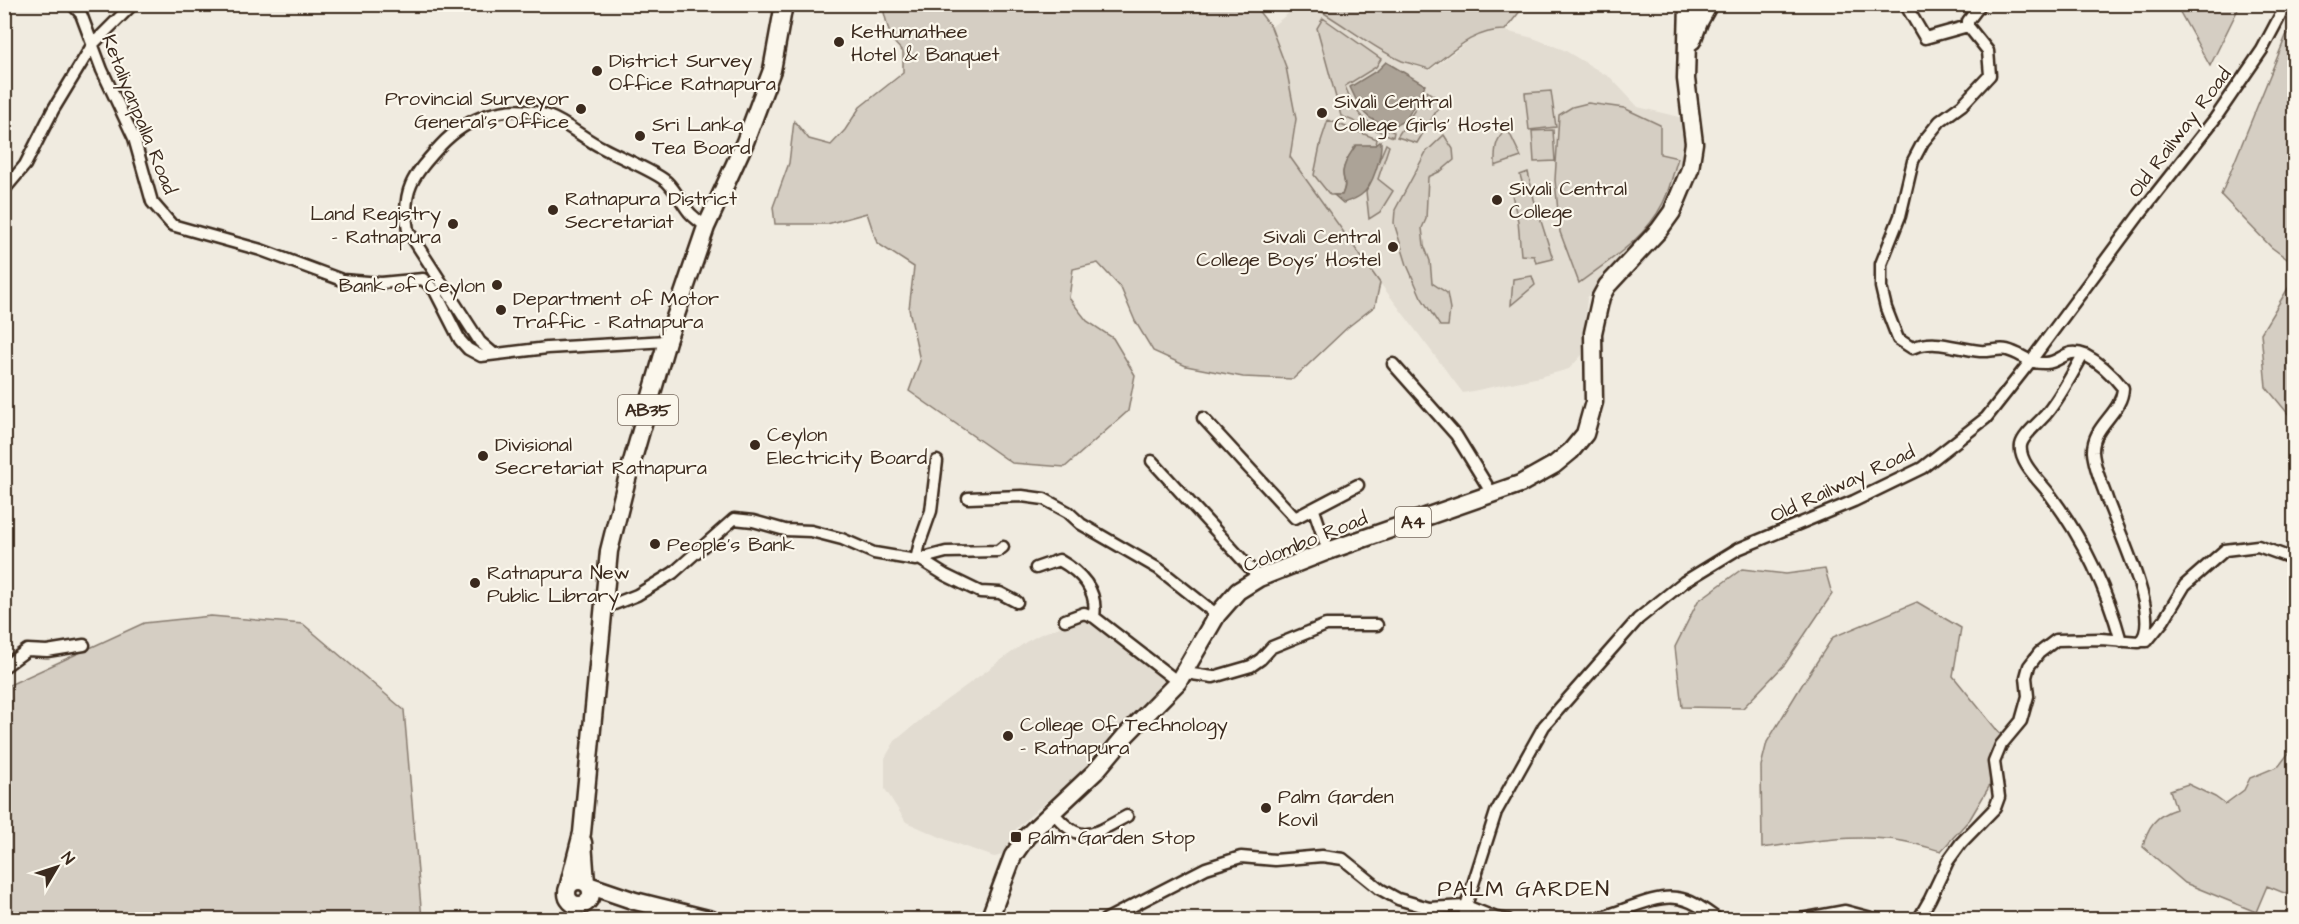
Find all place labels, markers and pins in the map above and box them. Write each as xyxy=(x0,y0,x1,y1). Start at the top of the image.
place label: Kethumathee Hotel & Banquet xyxy=(851,18,1000,69)
marker: Kethumathee Hotel & Banquet xyxy=(832,35,846,49)
place label: District Survey Office Ratnapura xyxy=(609,47,776,98)
marker: District Survey Office Ratnapura xyxy=(590,64,604,78)
place label: Provincial Surveyor General's Office xyxy=(385,85,569,136)
place label: Sivali Central College Girls' Hostel xyxy=(1334,88,1513,140)
marker: Provincial Surveyor General's Office xyxy=(574,102,588,116)
marker: Sivali Central College Girls' Hostel xyxy=(1315,106,1329,120)
place label: Sri Lanka Tea Board xyxy=(652,111,750,162)
marker: Sri Lanka Tea Board xyxy=(633,129,647,143)
place label: Sivali Central College xyxy=(1509,175,1627,227)
place label: Ratnapura District Secretariat xyxy=(565,185,737,236)
marker: Sivali Central College xyxy=(1490,193,1504,207)
place label: Land Registry - Ratnapura xyxy=(310,200,441,251)
marker: Ratnapura District Secretariat xyxy=(546,203,560,217)
marker: Land Registry - Ratnapura xyxy=(446,217,460,231)
place label: Sivali Central College Boys' Hostel xyxy=(1196,223,1381,275)
marker: Sivali Central College Boys' Hostel xyxy=(1386,240,1400,254)
place label: Bank of Ceylon xyxy=(339,272,485,301)
marker: Bank of Ceylon xyxy=(490,278,504,292)
place label: Department of Motor Traffic - Ratnapura xyxy=(513,285,719,336)
marker: Department of Motor Traffic - Ratnapura xyxy=(494,303,508,317)
place label: Ceylon Electricity Board xyxy=(767,421,927,473)
place label: Divisional Secretariat Ratnapura xyxy=(495,431,707,482)
marker: Ceylon Electricity Board xyxy=(748,438,762,452)
marker: Divisional Secretariat Ratnapura xyxy=(476,449,490,463)
place label: People's Bank xyxy=(667,531,795,559)
marker: People's Bank xyxy=(648,537,662,551)
place label: Ratnapura New Public Library xyxy=(487,559,630,611)
marker: Ratnapura New Public Library xyxy=(468,576,482,590)
place label: College Of Technology - Ratnapura xyxy=(1020,711,1228,762)
marker: College Of Technology - Ratnapura xyxy=(1001,729,1015,743)
place label: Palm Garden Kovil xyxy=(1278,783,1394,834)
marker: Palm Garden Kovil xyxy=(1259,801,1273,815)
place label: Palm Garden Stop xyxy=(1028,824,1195,852)
marker: Palm Garden Stop xyxy=(1009,830,1023,844)

